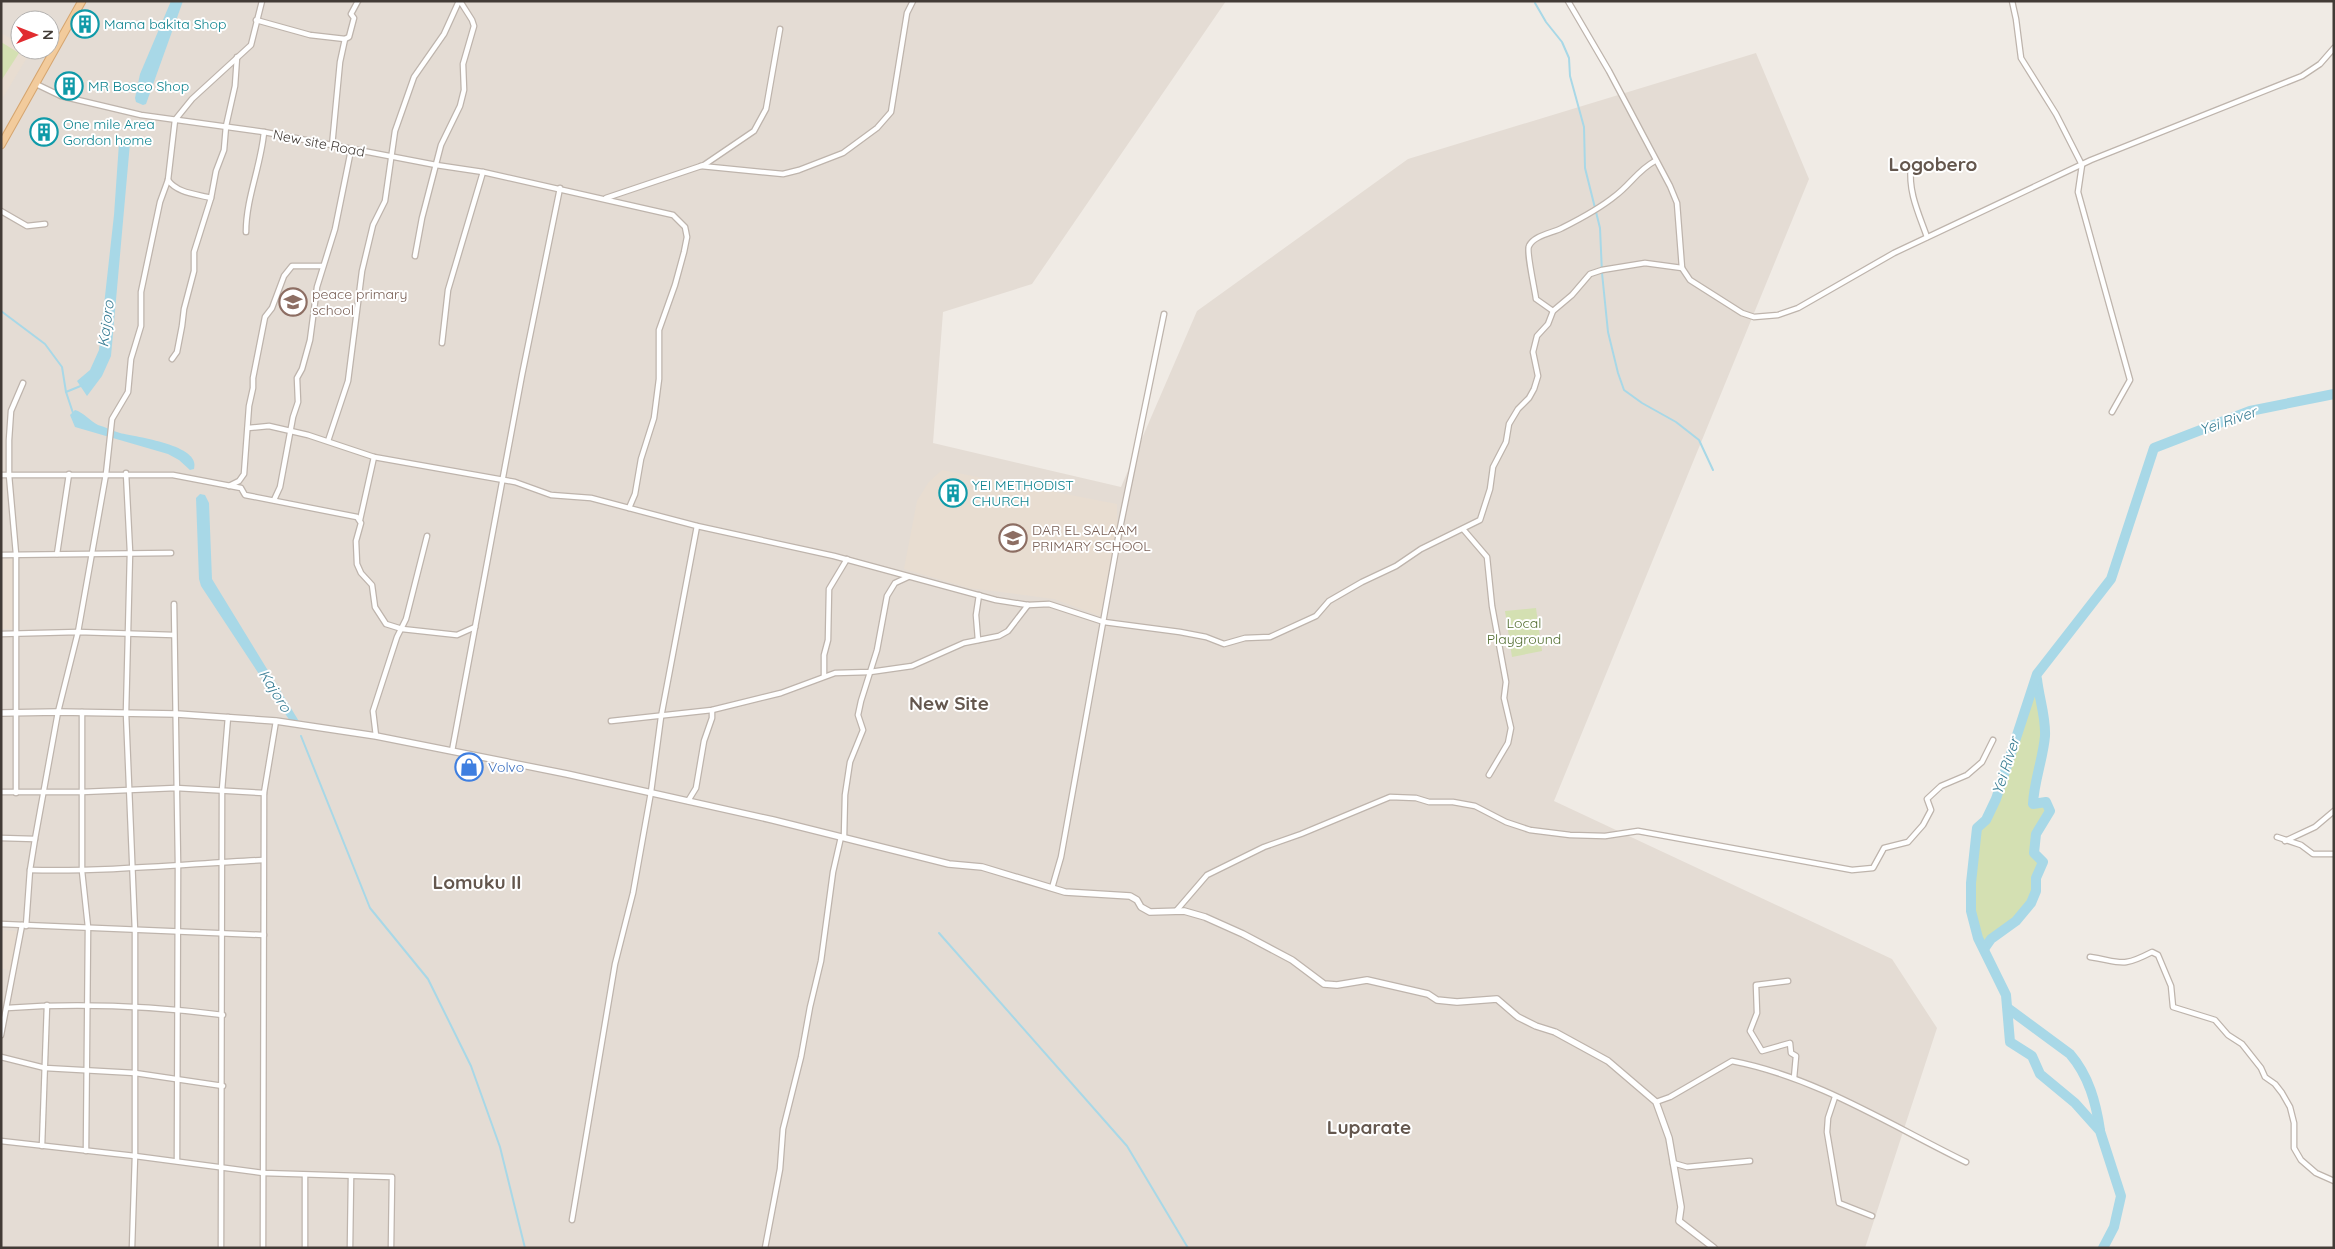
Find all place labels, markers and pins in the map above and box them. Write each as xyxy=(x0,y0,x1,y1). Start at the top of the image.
building icon: Mama bakita Shop xyxy=(70,9,100,39)
place label: Mama bakita Shop xyxy=(104,15,226,33)
building icon: MR Bosco Shop xyxy=(54,71,84,101)
place label: MR Bosco Shop xyxy=(88,77,189,95)
place label: One mile Area Gordon home xyxy=(63,115,155,149)
building icon: One mile Area Gordon home xyxy=(29,117,59,147)
place label: peace primary school xyxy=(312,285,407,319)
school or university icon: peace primary school xyxy=(278,287,308,317)
place label: YEI METHODIST CHURCH xyxy=(972,476,1074,510)
building icon: YEI METHODIST CHURCH xyxy=(938,478,968,508)
place label: DAR EL SALAAM PRIMARY SCHOOL xyxy=(1032,521,1151,555)
school or university icon: DAR EL SALAAM PRIMARY SCHOOL xyxy=(998,523,1028,553)
shop icon: Volvo xyxy=(454,752,484,782)
place label: Volvo xyxy=(488,758,524,776)

